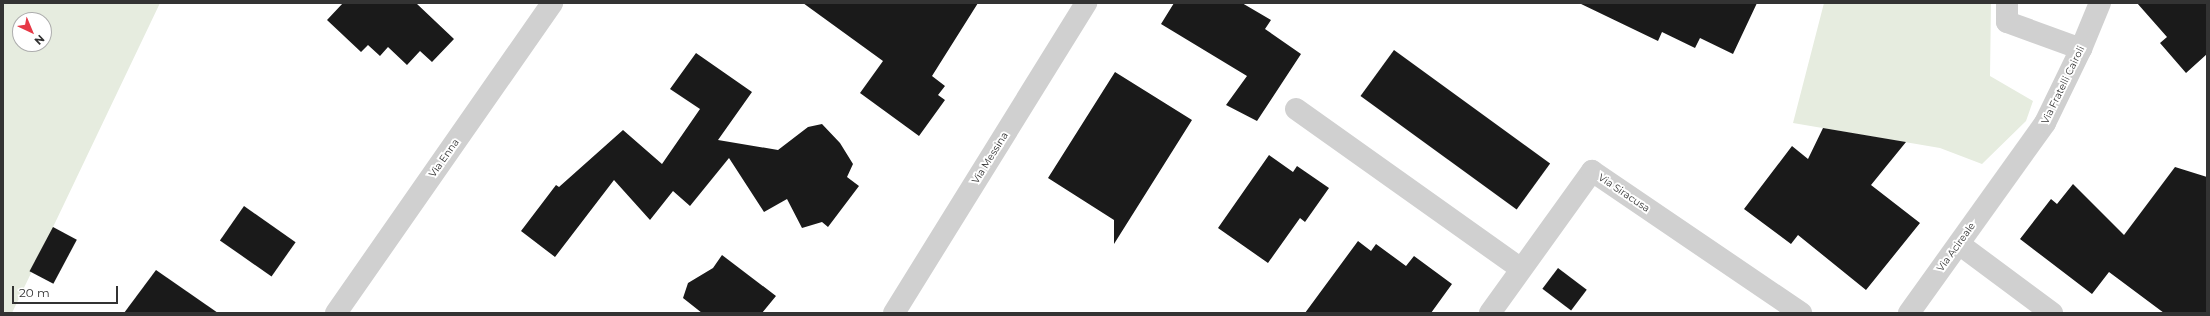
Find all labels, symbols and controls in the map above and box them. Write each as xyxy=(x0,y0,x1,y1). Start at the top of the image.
north arrow xyxy=(12,12,52,52)
text: N xyxy=(32,32,48,48)
street label: Via Fratelli Cairoli xyxy=(2039,44,2087,126)
street label: Via Messina xyxy=(969,130,1011,186)
street label: Via Enna xyxy=(426,136,462,180)
street label: Via Siracusa xyxy=(1596,171,1652,215)
street label: Via Acireale xyxy=(1934,220,1978,274)
scale bar xyxy=(14,278,120,304)
text: 20 m xyxy=(19,285,50,300)

